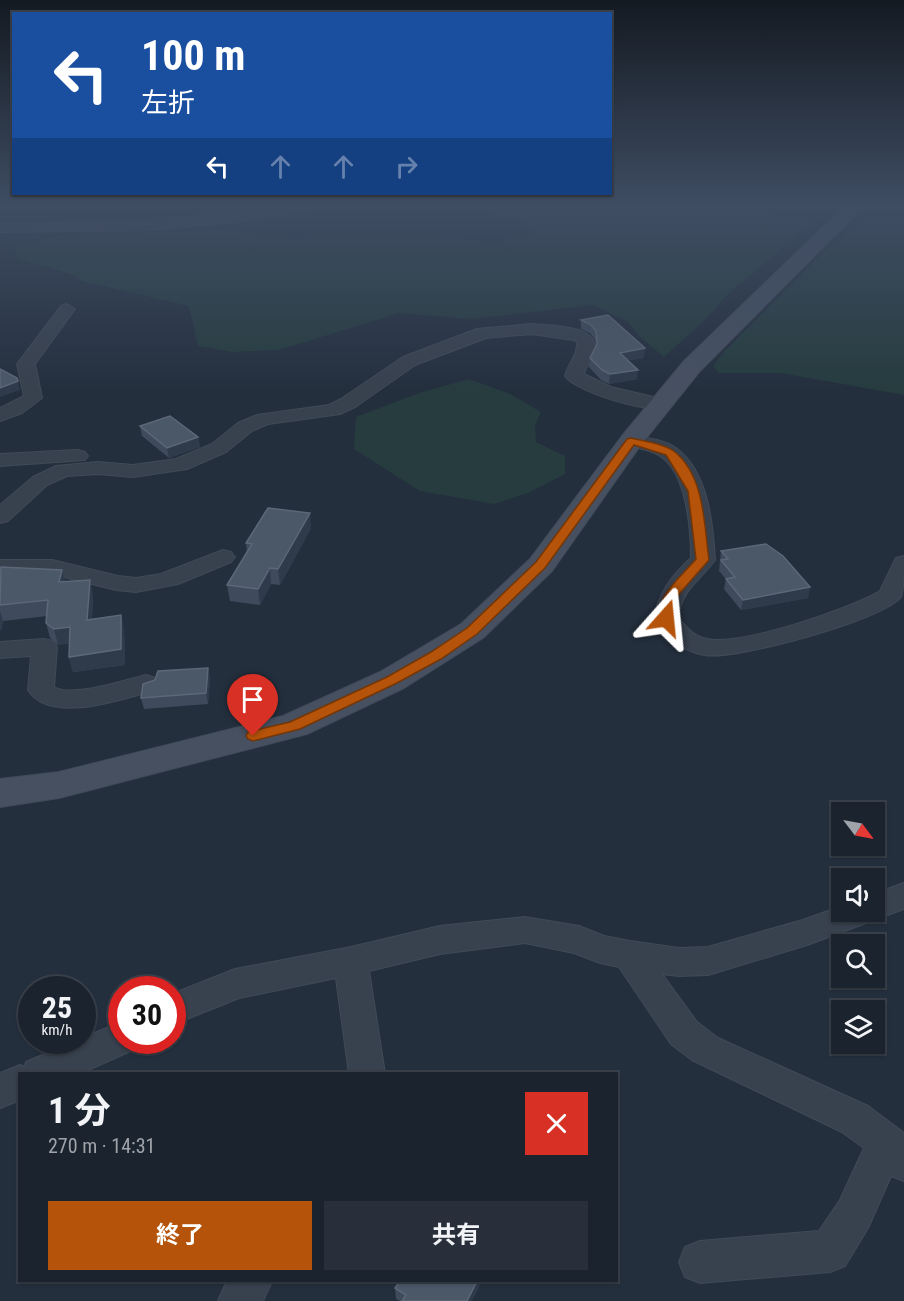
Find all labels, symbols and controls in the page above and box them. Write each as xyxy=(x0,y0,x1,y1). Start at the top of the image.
text: 100 m xyxy=(141,31,246,80)
icon: left xyxy=(42,36,120,114)
text: 左折 xyxy=(141,87,195,119)
icon: left xyxy=(201,150,234,183)
icon: ahead xyxy=(264,150,297,183)
icon: ahead xyxy=(327,150,360,183)
icon: right xyxy=(390,150,423,183)
position arrow xyxy=(634,586,698,650)
pin xyxy=(227,674,278,736)
icon: arrive xyxy=(236,683,269,716)
north arrow xyxy=(831,802,885,856)
map controls xyxy=(831,802,885,1054)
button: sound xyxy=(831,868,885,922)
button: search xyxy=(831,934,885,988)
speed limit sign: 30 xyxy=(108,976,186,1054)
text: 25 xyxy=(42,990,72,1025)
button: layers xyxy=(831,1000,885,1054)
text: km/h xyxy=(42,1021,72,1039)
text: 1 分 xyxy=(48,1090,111,1132)
button: close xyxy=(525,1092,588,1155)
text: 270 m · 14:31 xyxy=(48,1134,155,1158)
button: 終了 xyxy=(48,1201,312,1270)
button: 共有 xyxy=(324,1201,588,1270)

